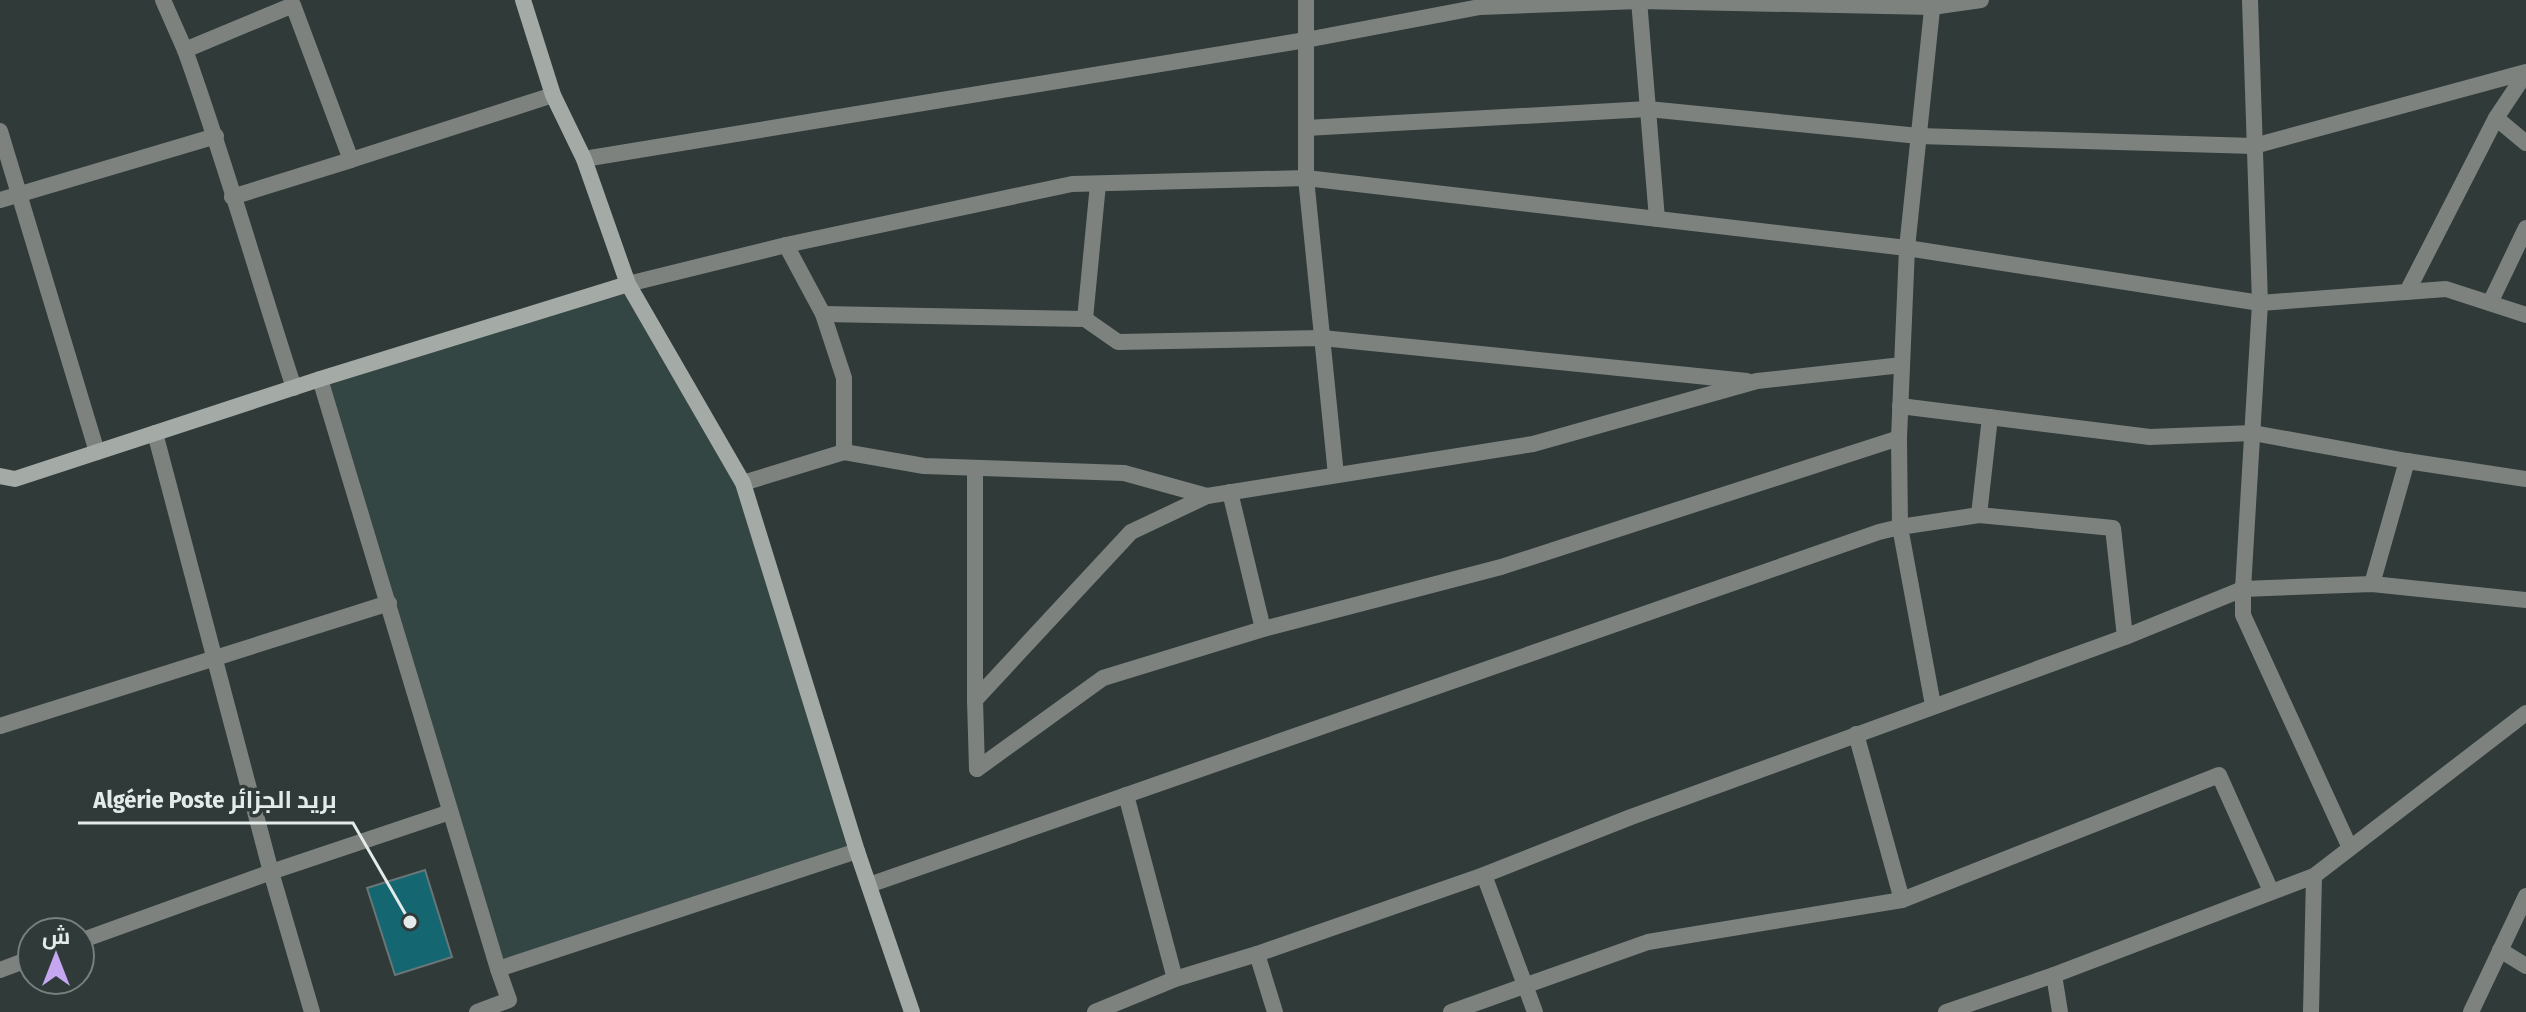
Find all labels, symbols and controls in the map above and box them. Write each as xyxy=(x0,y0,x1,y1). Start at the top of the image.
callout: Algérie Poste بريد الجزائر xyxy=(78,775,353,823)
text: Algérie Poste بريد الجزائر xyxy=(92,786,337,814)
north arrow xyxy=(16,916,96,996)
text: ش xyxy=(42,923,70,950)

